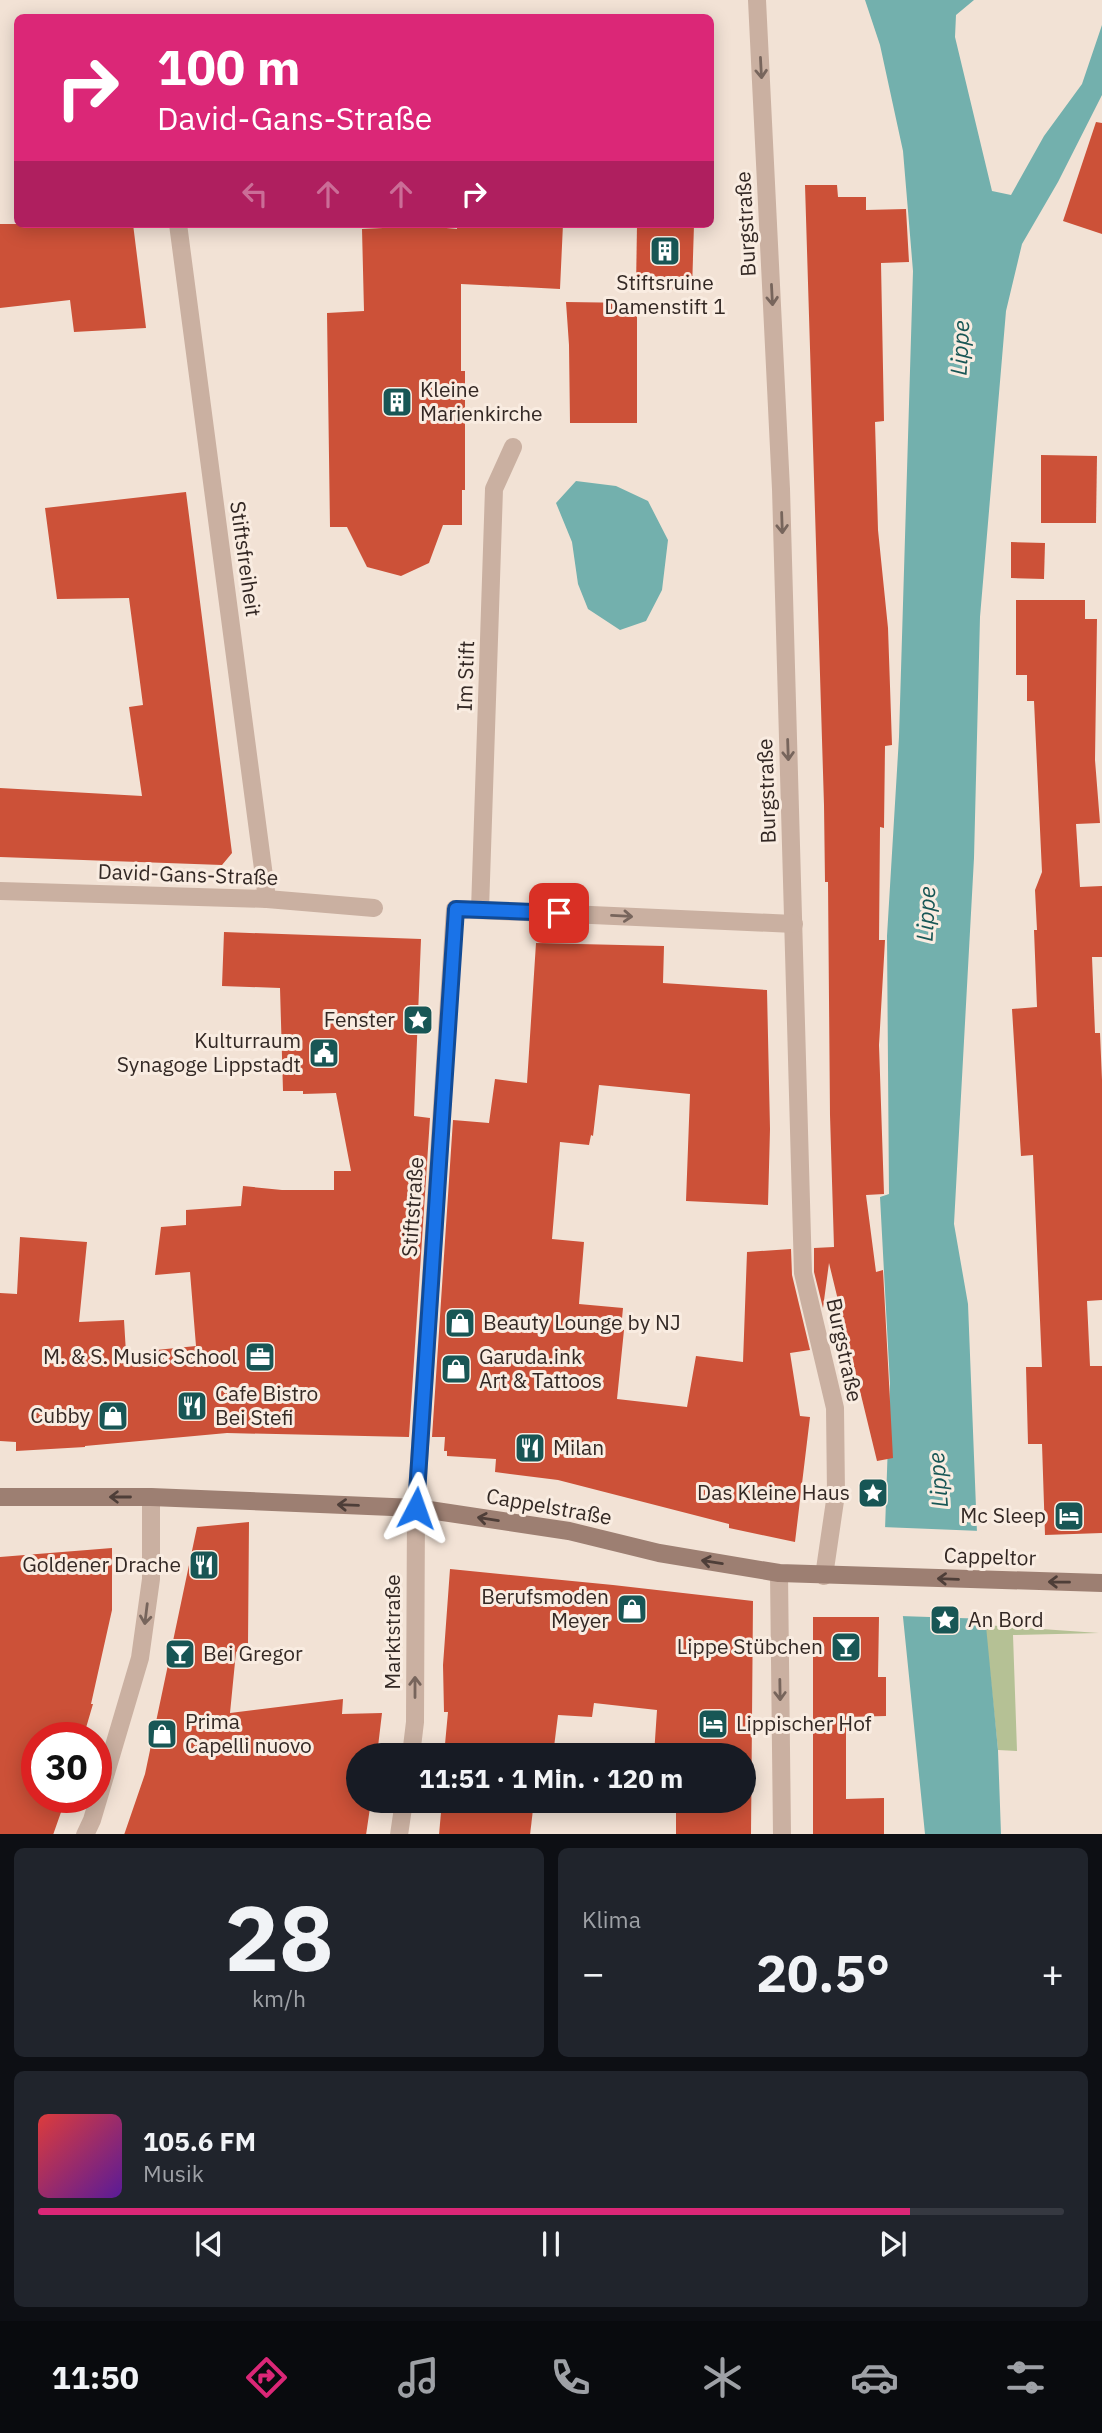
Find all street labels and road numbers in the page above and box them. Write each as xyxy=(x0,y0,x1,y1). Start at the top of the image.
street label: Burgstraße xyxy=(728,171,762,277)
street label: Stiftsfreiheit xyxy=(224,499,268,618)
street label: Im Stift xyxy=(450,640,480,712)
street label: Burgstraße xyxy=(750,738,782,844)
street label: David-Gans-Straße xyxy=(97,857,279,891)
street label: Stiftstraße xyxy=(395,1156,429,1258)
street label: Burgstraße xyxy=(820,1295,870,1404)
street label: Cappelstraße xyxy=(484,1481,614,1531)
street label: Cappeltor xyxy=(943,1540,1037,1572)
street label: Marktstraße xyxy=(378,1574,406,1690)

